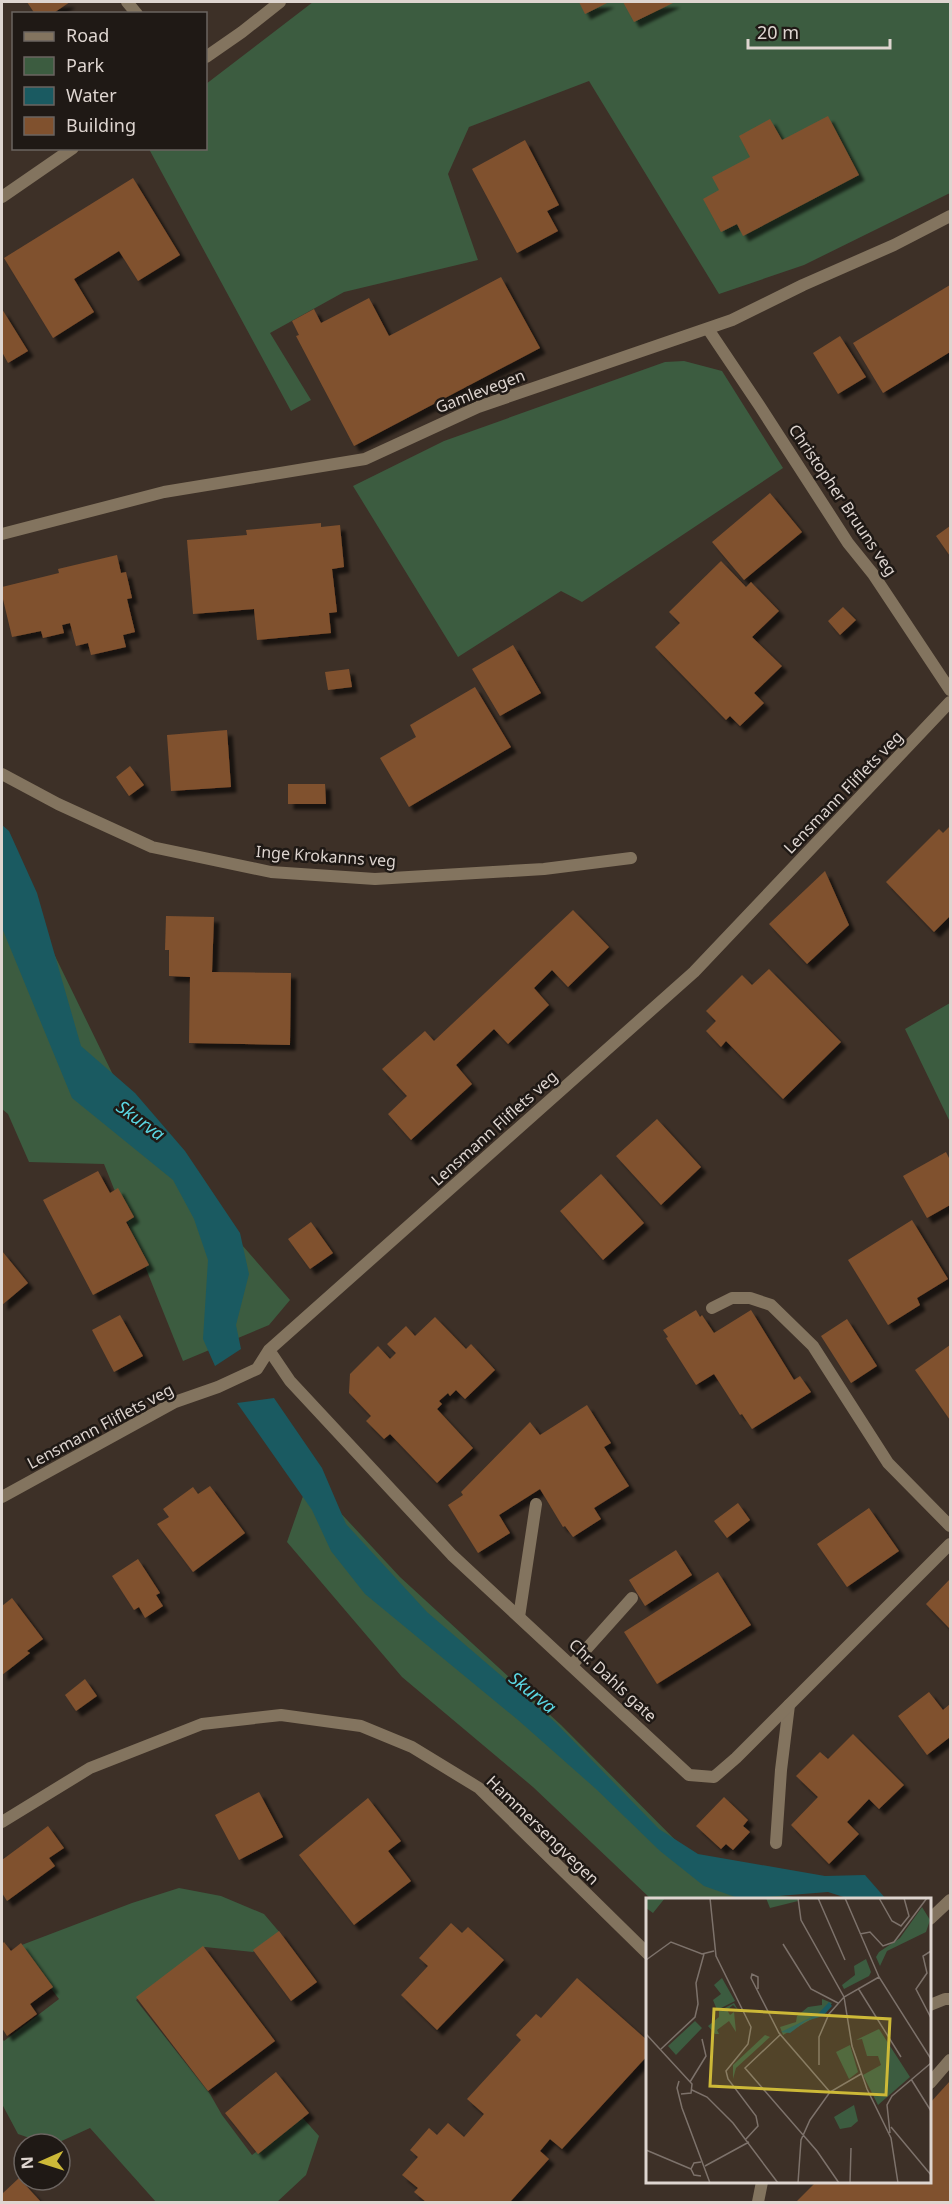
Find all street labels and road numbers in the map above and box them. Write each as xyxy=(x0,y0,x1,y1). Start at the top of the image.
street label: Gamlevegen xyxy=(432,364,528,418)
street label: Christopher Bruuns veg xyxy=(784,420,902,580)
street label: Lensmann Fliflets veg xyxy=(779,726,907,858)
street label: Inge Krokanns veg xyxy=(255,840,397,872)
street label: Lensmann Fliflets veg xyxy=(426,1065,562,1191)
street label: Lensmann Fliflets veg xyxy=(23,1378,177,1474)
street label: Chr. Dahls gate xyxy=(564,1634,662,1726)
street label: Hammersengvegen xyxy=(482,1770,604,1890)

